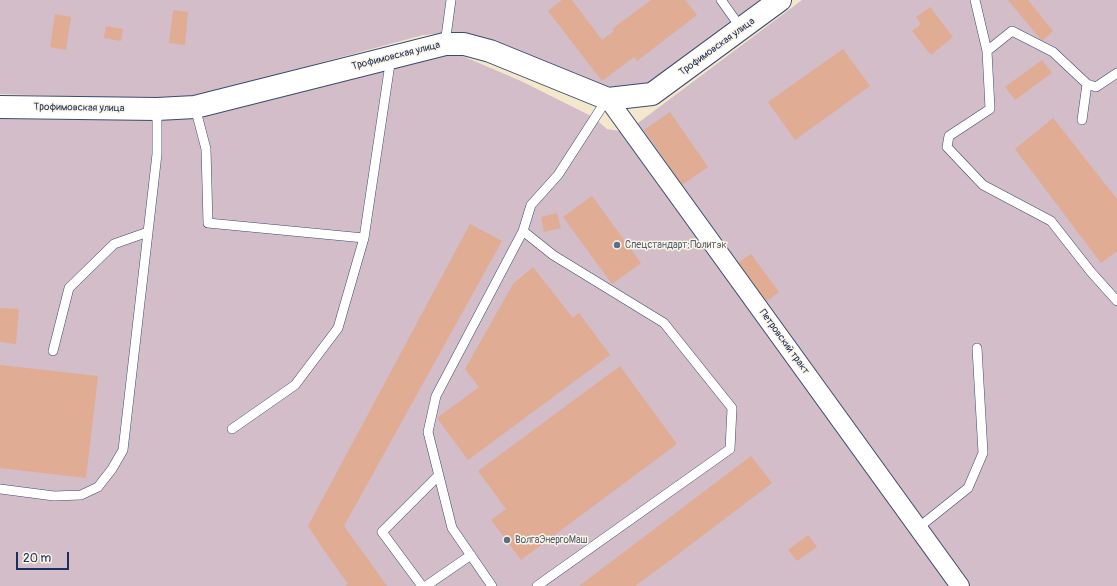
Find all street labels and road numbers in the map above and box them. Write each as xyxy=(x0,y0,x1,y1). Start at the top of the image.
street label: Трофимовская улица xyxy=(677,15,757,79)
street label: Трофимовская улица xyxy=(351,39,441,73)
street label: Трофимовская улица xyxy=(34,101,124,115)
street label: Петровский тракт xyxy=(756,307,812,377)

